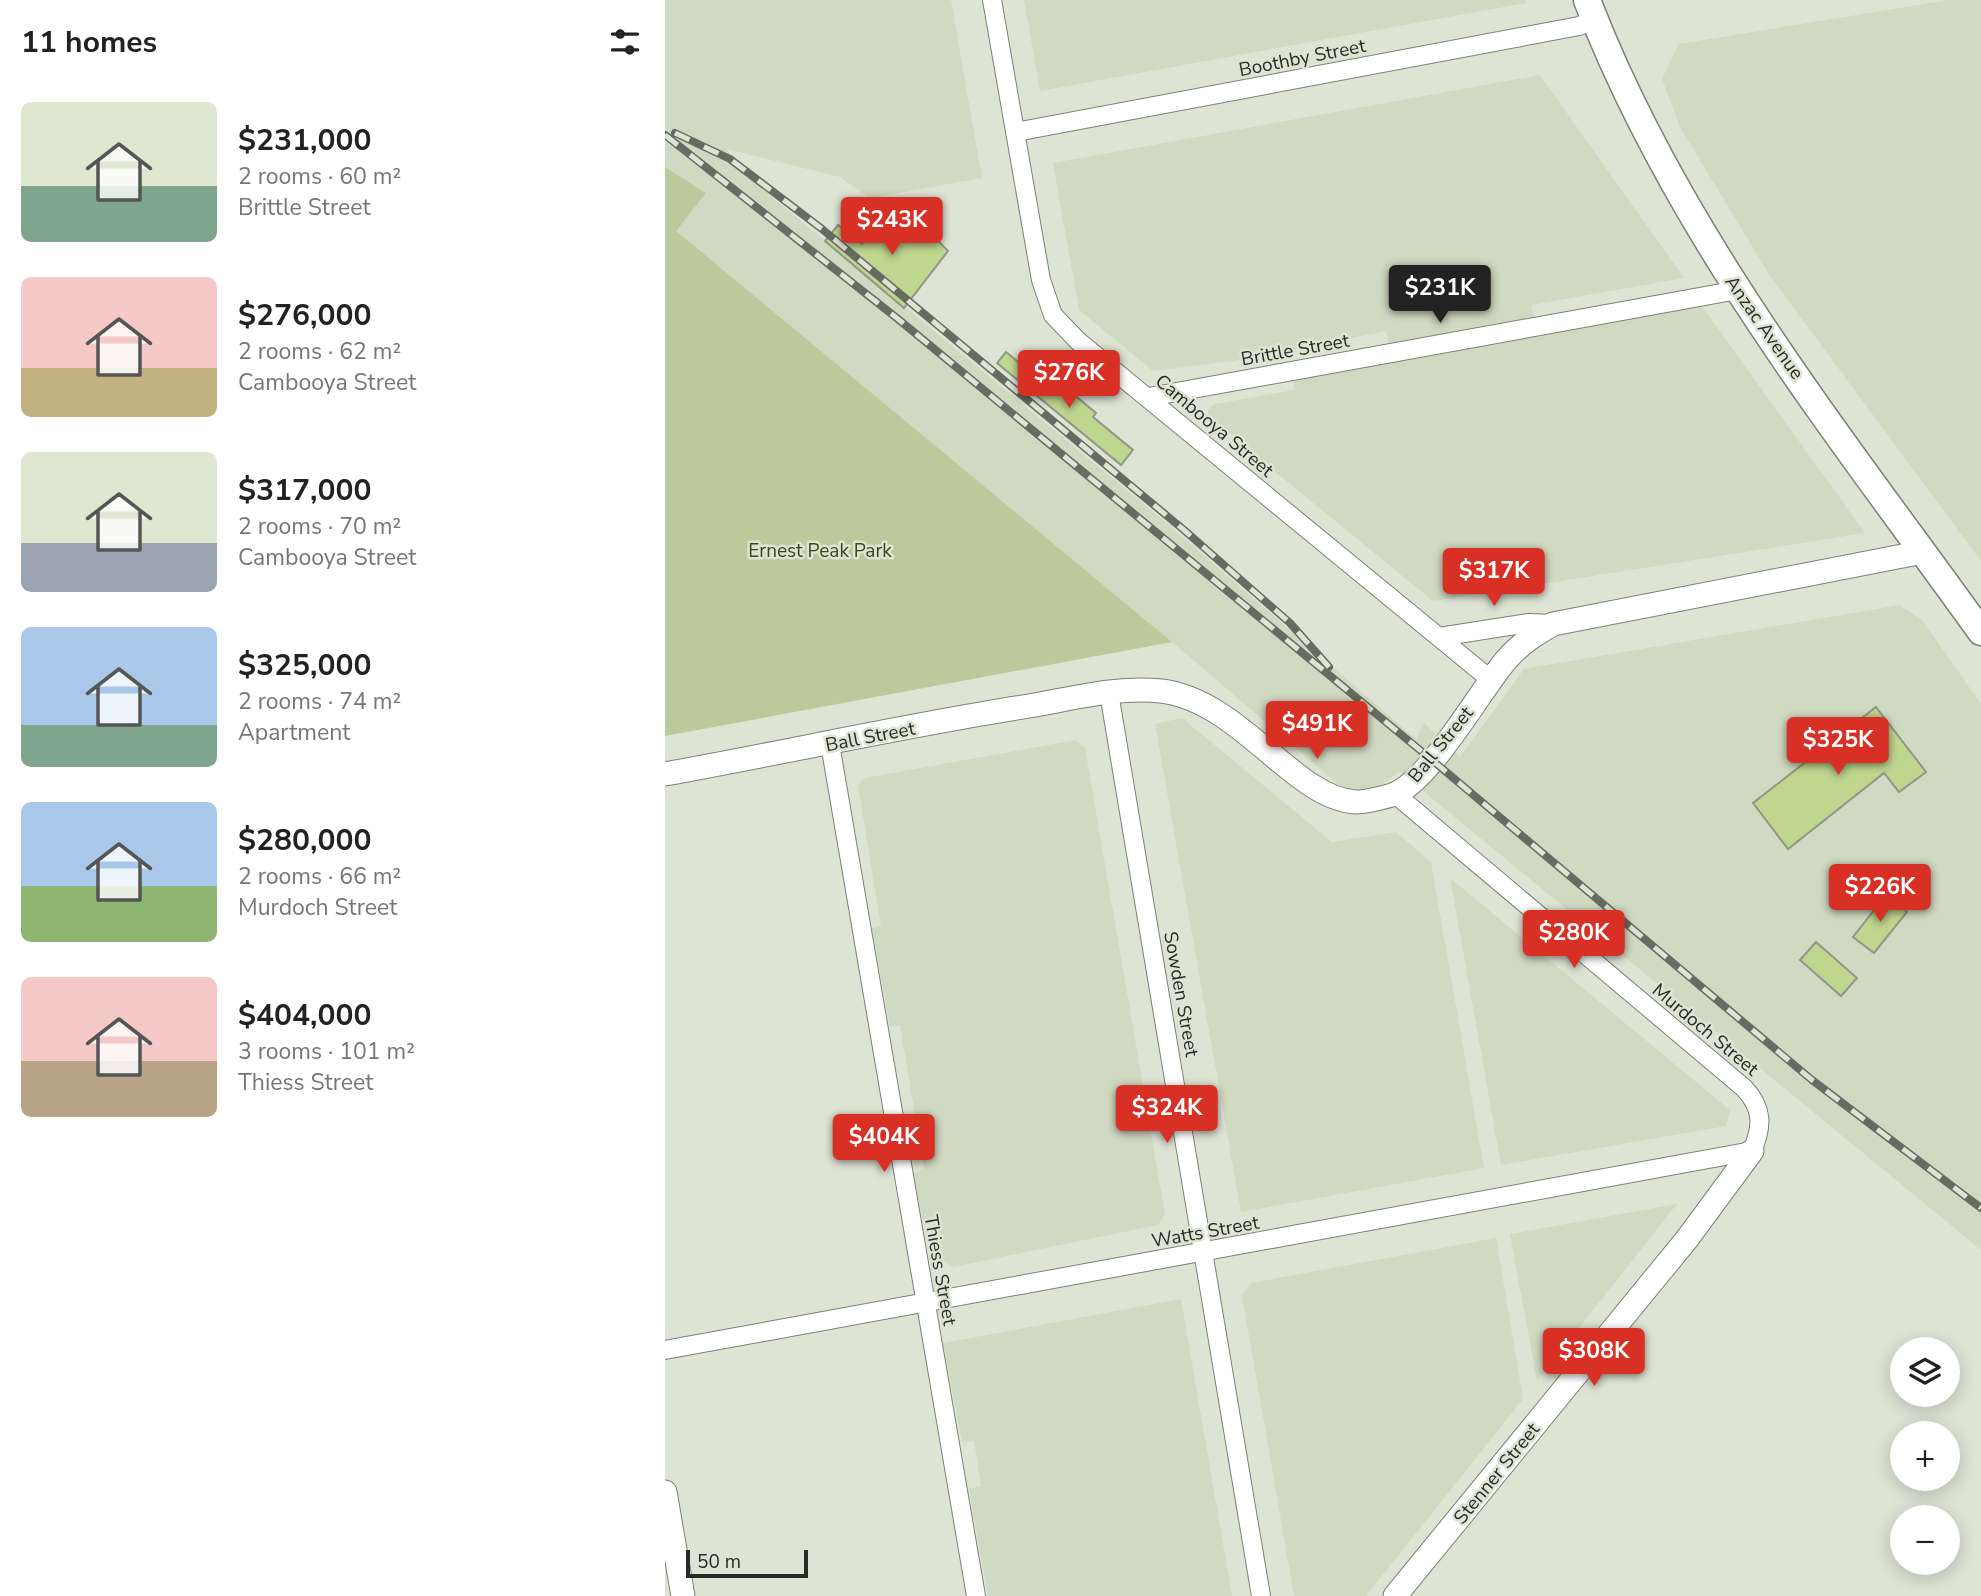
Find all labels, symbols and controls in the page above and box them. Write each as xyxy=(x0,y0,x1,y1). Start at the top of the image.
text: 11 homes xyxy=(21,22,157,63)
icon: filters xyxy=(606,23,644,61)
street label: Boothby Street xyxy=(1237,33,1368,83)
text: $231,000 xyxy=(238,120,371,161)
icon: home xyxy=(77,130,161,214)
text: 2 rooms · 60 m² xyxy=(238,161,401,192)
text: Brittle Street xyxy=(238,192,371,223)
pin: $243K xyxy=(843,198,941,257)
text: $243K xyxy=(857,204,927,235)
pin: $231K xyxy=(1391,266,1489,325)
street label: Anzac Avenue xyxy=(1719,270,1810,385)
text: $231K xyxy=(1405,272,1475,303)
text: $276,000 xyxy=(238,295,371,336)
icon: home xyxy=(77,305,161,389)
street label: Brittle Street xyxy=(1239,328,1352,372)
text: 2 rooms · 62 m² xyxy=(238,336,401,367)
pin: $276K xyxy=(1020,350,1118,410)
text: $276K xyxy=(1034,357,1104,388)
text: Cambooya Street xyxy=(238,367,416,398)
street label: Cambooya Street xyxy=(1150,368,1279,483)
text: $317,000 xyxy=(238,470,371,511)
icon: home xyxy=(77,480,161,564)
text: 2 rooms · 70 m² xyxy=(238,511,401,542)
park label: Ernest Peak Park xyxy=(748,538,892,564)
text: Cambooya Street xyxy=(238,542,416,573)
pin: $317K xyxy=(1445,548,1543,608)
text: $317K xyxy=(1459,555,1529,586)
text: $325,000 xyxy=(238,645,371,686)
icon: home xyxy=(77,655,161,739)
text: 2 rooms · 74 m² xyxy=(238,686,401,717)
street label: Ball Street xyxy=(1402,701,1480,788)
pin: $491K xyxy=(1268,702,1366,761)
text: $491K xyxy=(1282,708,1352,739)
street label: Ball Street xyxy=(823,715,918,758)
text: Apartment xyxy=(238,717,350,748)
pin: $325K xyxy=(1789,718,1887,777)
text: $325K xyxy=(1803,724,1873,755)
text: $280,000 xyxy=(238,820,371,861)
icon: home xyxy=(77,830,161,914)
text: 2 rooms · 66 m² xyxy=(238,861,401,892)
pin: $226K xyxy=(1831,864,1929,924)
text: $226K xyxy=(1845,871,1915,902)
text: Murdoch Street xyxy=(238,892,397,923)
pin: $280K xyxy=(1525,911,1623,970)
text: $280K xyxy=(1539,917,1609,948)
street label: Sowden Street xyxy=(1157,930,1205,1059)
street label: Murdoch Street xyxy=(1647,978,1764,1082)
text: $404,000 xyxy=(238,995,371,1036)
icon: home xyxy=(77,1005,161,1089)
text: 3 rooms · 101 m² xyxy=(238,1036,415,1067)
text: Thiess Street xyxy=(238,1067,373,1098)
pin: $324K xyxy=(1118,1086,1216,1145)
text: $324K xyxy=(1132,1092,1202,1123)
pin: $404K xyxy=(835,1114,933,1174)
text: $404K xyxy=(849,1121,919,1152)
street label: Watts Street xyxy=(1149,1210,1261,1254)
street label: Thiess Street xyxy=(918,1213,963,1328)
pin: $308K xyxy=(1545,1328,1643,1388)
text: $308K xyxy=(1559,1335,1629,1366)
map controls xyxy=(1890,1337,1960,1575)
button: layers xyxy=(1890,1337,1960,1407)
street label: Stenner Street xyxy=(1448,1417,1546,1530)
button: + xyxy=(1890,1421,1960,1491)
button: − xyxy=(1890,1505,1960,1575)
scale bar xyxy=(686,1547,809,1579)
text: 50 m xyxy=(697,1549,741,1575)

